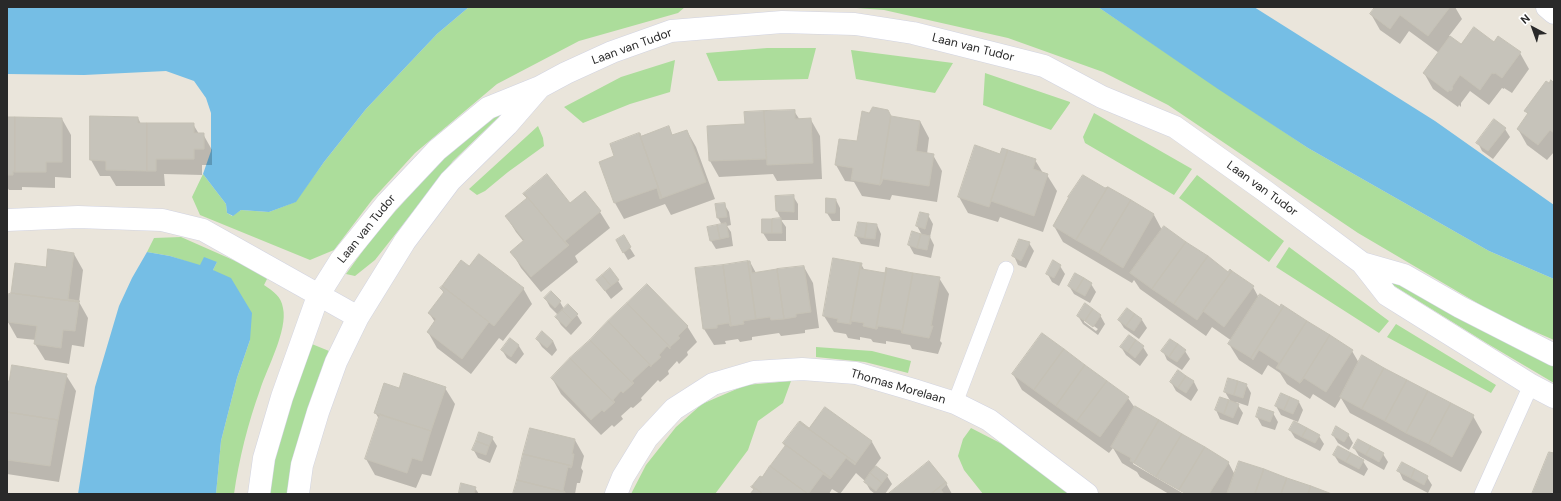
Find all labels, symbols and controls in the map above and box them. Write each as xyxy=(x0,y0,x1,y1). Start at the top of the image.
north arrow xyxy=(1513,8,1553,48)
text: N xyxy=(1518,11,1533,27)
street label: Laan van Tudor xyxy=(590,26,674,68)
street label: Laan van Tudor xyxy=(930,31,1016,65)
street label: Laan van Tudor xyxy=(1224,158,1300,220)
street label: Laan van Tudor xyxy=(335,192,399,266)
street label: Thomas Morelaan xyxy=(849,367,947,407)

